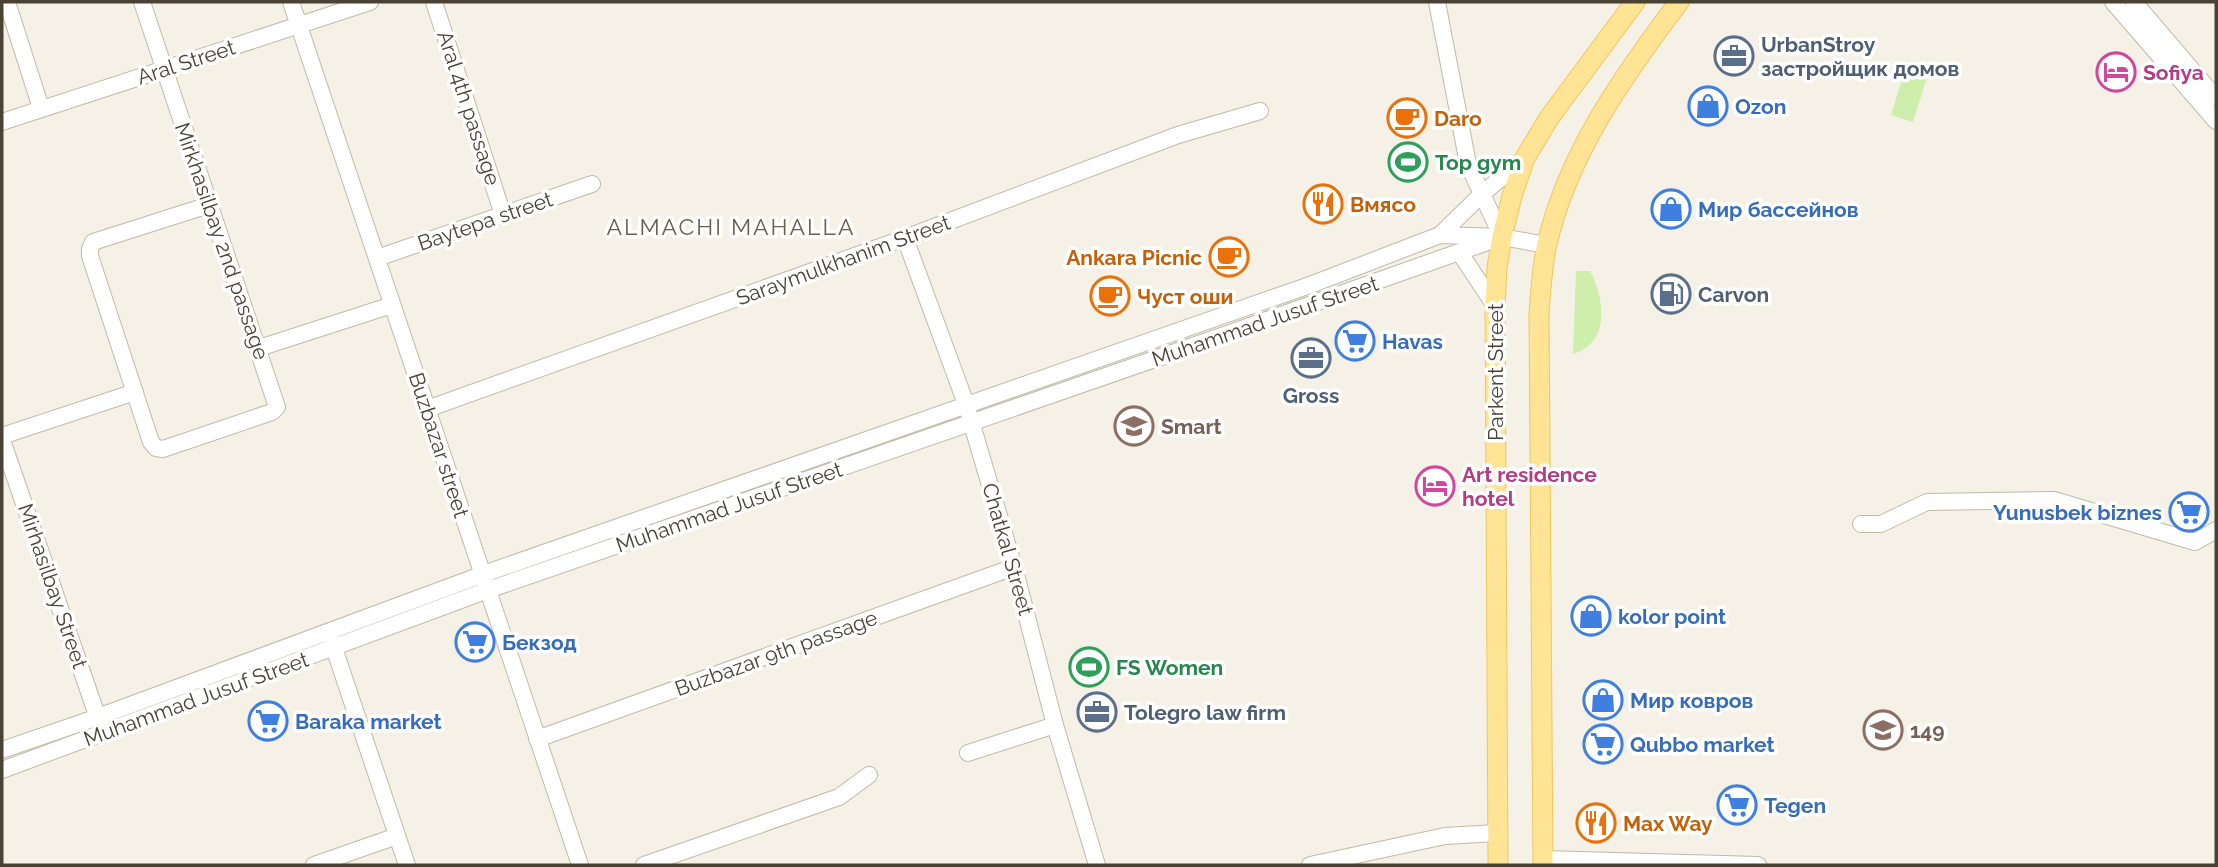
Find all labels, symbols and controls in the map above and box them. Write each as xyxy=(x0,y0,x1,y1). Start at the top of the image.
street label: Aral 4th passage xyxy=(432,28,506,188)
place label: UrbanStroy застройщик домов xyxy=(1761,32,1959,81)
street label: Aral Street xyxy=(134,34,238,90)
office icon: UrbanStroy застройщик домов xyxy=(1713,35,1755,77)
hotel icon: Sofiya xyxy=(2095,51,2137,93)
place label: Sofiya xyxy=(2143,60,2204,85)
shop icon: Ozon xyxy=(1687,85,1729,127)
place label: Ozon xyxy=(1735,94,1786,119)
cafe icon: Daro xyxy=(1386,97,1428,139)
place label: Daro xyxy=(1434,106,1482,131)
street label: Mirkhasilbay 2nd passage xyxy=(170,119,274,363)
sports icon: Top gym xyxy=(1387,141,1429,183)
place label: Top gym xyxy=(1435,150,1521,175)
restaurant icon: Вмясо xyxy=(1302,183,1344,225)
street label: Baytepa street xyxy=(414,186,556,256)
shop icon: Мир бассейнов xyxy=(1650,188,1692,230)
place label: Вмясо xyxy=(1350,192,1416,217)
place label: Мир бассейнов xyxy=(1698,197,1859,222)
street label: Saraymulkhanim Street xyxy=(733,210,953,310)
district label: ALMACHI MAHALLA xyxy=(606,213,856,240)
cafe icon: Ankara Picnic xyxy=(1208,236,1250,278)
place label: Ankara Picnic xyxy=(1066,245,1202,270)
street label: Muhammad Jusuf Street xyxy=(1149,271,1381,371)
fuel station icon: Carvon xyxy=(1650,273,1692,315)
cafe icon: Чуст оши xyxy=(1089,275,1131,317)
place label: Carvon xyxy=(1698,282,1769,307)
place label: Чуст оши xyxy=(1137,284,1233,309)
street label: Parkent Street xyxy=(1483,303,1508,441)
supermarket icon: Havas xyxy=(1334,320,1376,362)
place label: Havas xyxy=(1382,329,1443,354)
office icon: Gross xyxy=(1290,337,1332,379)
street label: Buzbazar street xyxy=(404,369,474,521)
place label: Gross xyxy=(1283,383,1339,408)
school or university icon: Smart xyxy=(1113,405,1155,447)
place label: Smart xyxy=(1161,414,1222,439)
street label: Muhammad Jusuf Street xyxy=(613,457,845,557)
place label: Art residence hotel xyxy=(1462,462,1597,511)
hotel icon: Art residence hotel xyxy=(1414,465,1456,507)
street label: Chatkal Street xyxy=(977,480,1039,618)
supermarket icon: Yunusbek biznes xyxy=(2168,491,2210,533)
street label: Mirhasilbay Street xyxy=(13,500,93,672)
place label: Yunusbek biznes xyxy=(1993,500,2162,525)
shop icon: kolor point xyxy=(1570,595,1612,637)
place label: kolor point xyxy=(1618,604,1726,629)
street label: Buzbazar 9th passage xyxy=(671,605,881,701)
supermarket icon: Бекзод xyxy=(454,621,496,663)
place label: Бекзод xyxy=(502,630,577,655)
sports icon: FS Women xyxy=(1068,646,1110,688)
street label: Muhammad Jusuf Street xyxy=(80,647,312,751)
place label: FS Women xyxy=(1116,655,1223,680)
shop icon: Мир ковров xyxy=(1582,679,1624,721)
place label: Мир ковров xyxy=(1630,688,1753,713)
office icon: Tolegro law firm xyxy=(1076,691,1118,733)
supermarket icon: Baraka market xyxy=(247,700,289,742)
place label: Tolegro law firm xyxy=(1124,700,1286,725)
place label: Baraka market xyxy=(295,709,442,734)
school or university icon: 149 xyxy=(1862,709,1904,751)
place label: 149 xyxy=(1910,718,1945,743)
supermarket icon: Qubbo market xyxy=(1582,723,1624,765)
place label: Qubbo market xyxy=(1630,732,1775,757)
supermarket icon: Tegen xyxy=(1716,784,1758,826)
place label: Tegen xyxy=(1764,793,1826,818)
restaurant icon: Max Way xyxy=(1575,802,1617,844)
place label: Max Way xyxy=(1623,811,1713,836)

